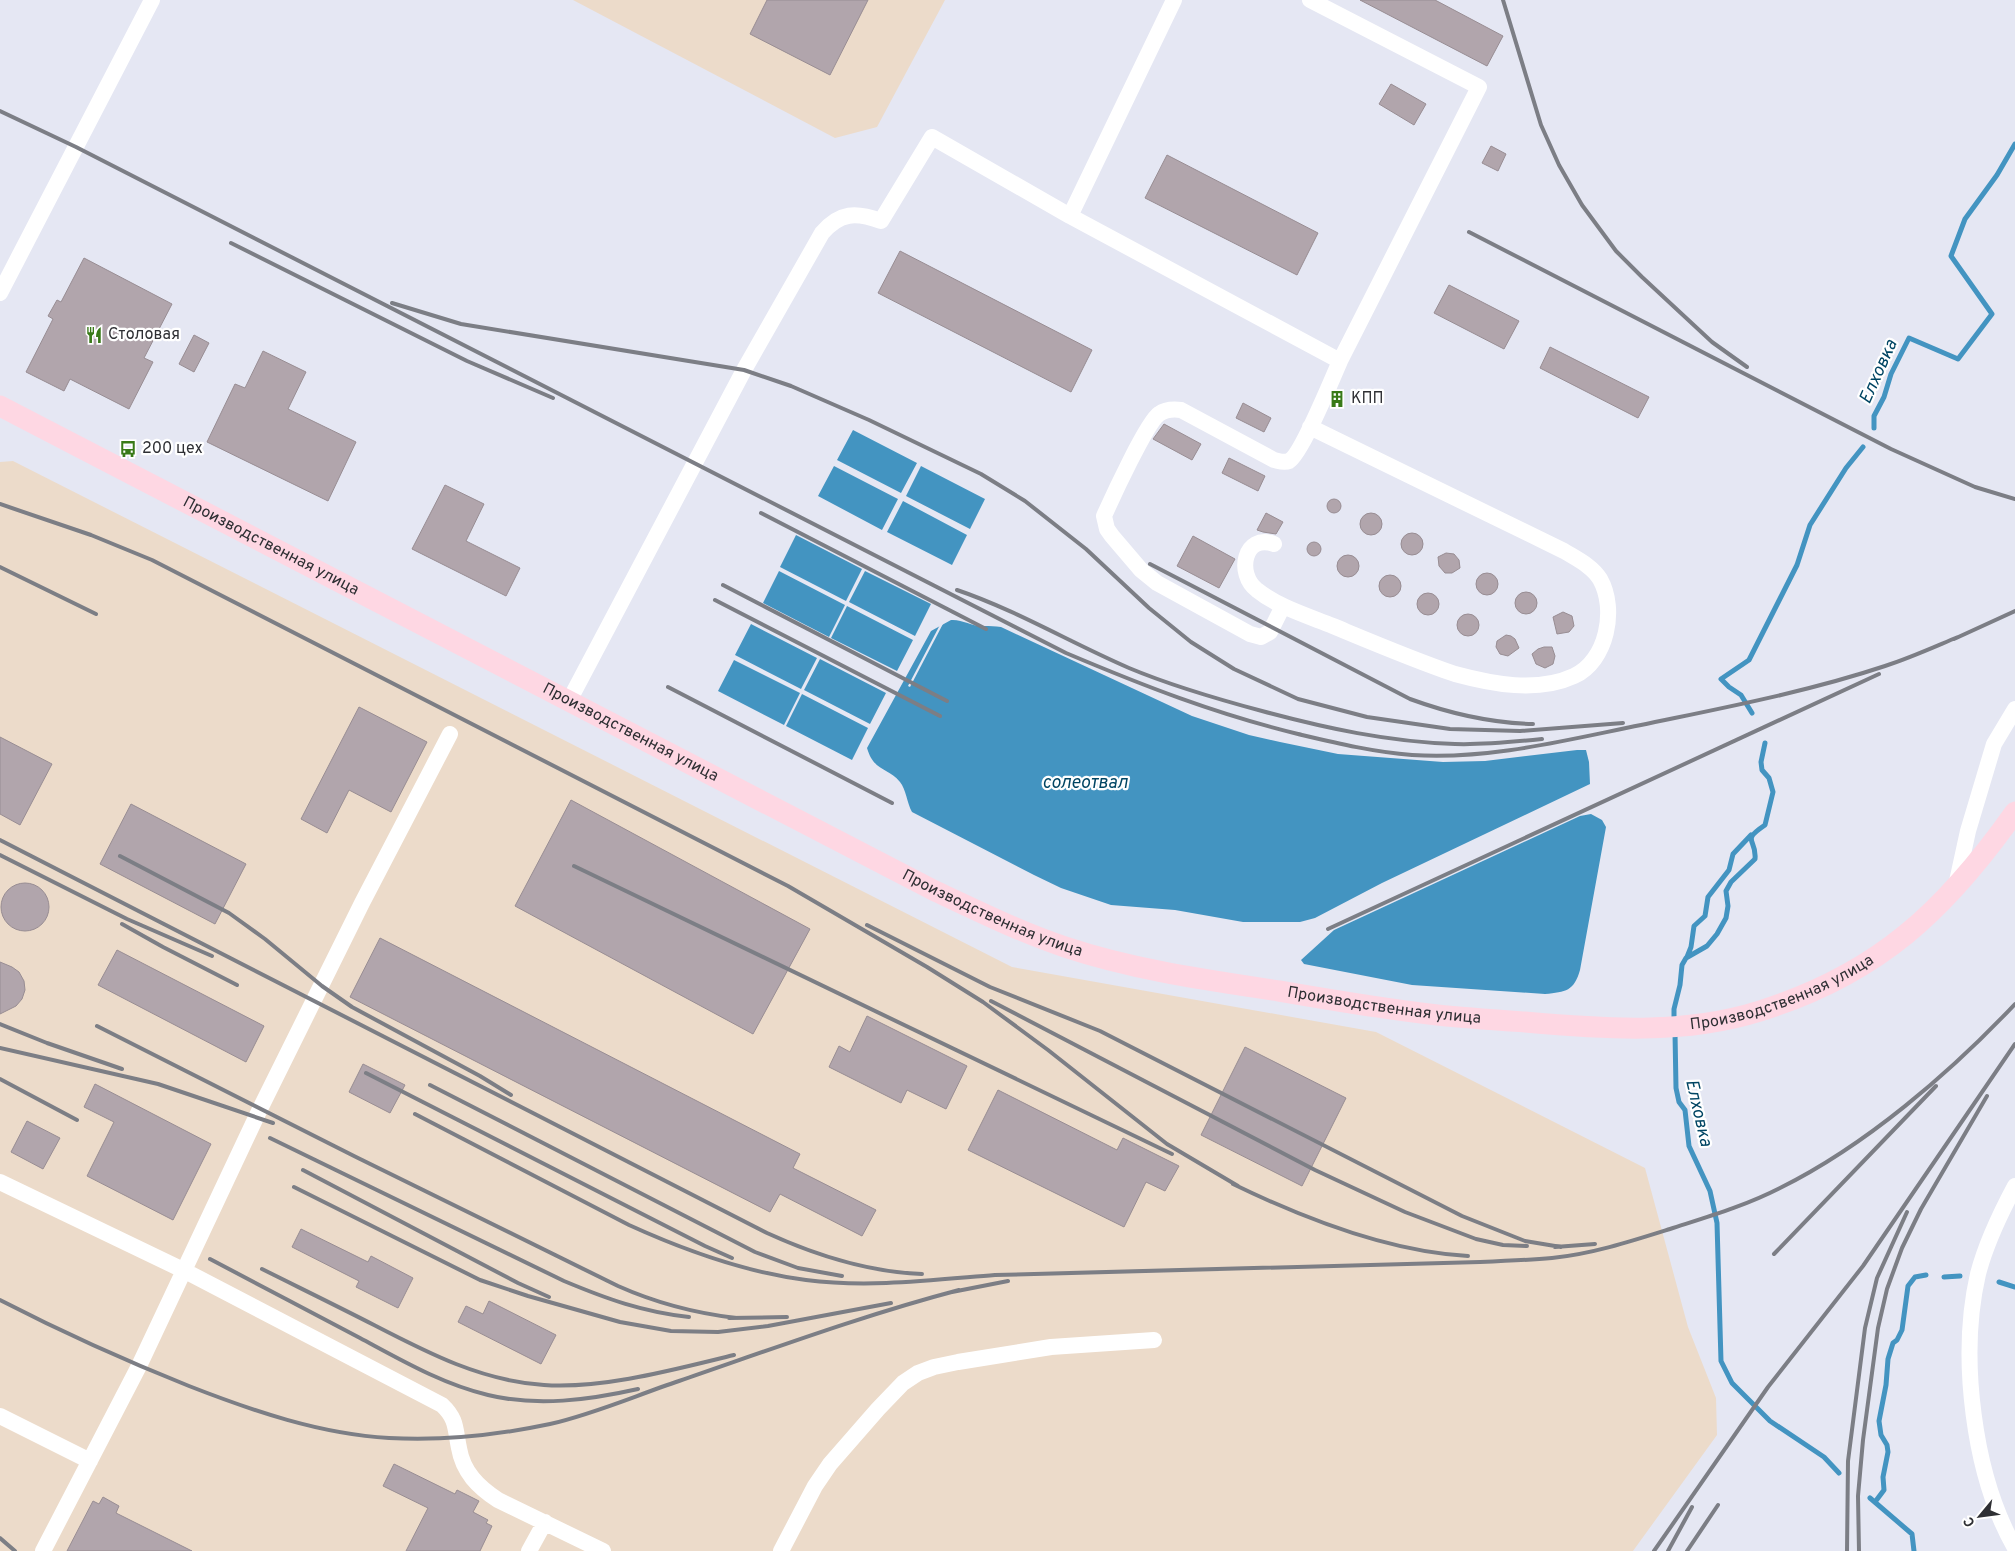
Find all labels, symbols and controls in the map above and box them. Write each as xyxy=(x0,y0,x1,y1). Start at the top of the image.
restaurant icon: Cтоловая xyxy=(84,325,104,345)
place label: Cтоловая xyxy=(108,325,180,345)
water label: Елховка xyxy=(1855,336,1904,408)
building icon: КПП xyxy=(1327,389,1347,409)
place label: КПП xyxy=(1351,389,1384,409)
bus stop icon: 200 цех xyxy=(118,439,138,459)
place label: 200 цех xyxy=(142,439,203,459)
street label: Производственная улица xyxy=(179,493,362,600)
street label: Производственная улица xyxy=(539,679,722,787)
water label: солеотвал xyxy=(1042,772,1128,795)
street label: Производственная улица xyxy=(898,866,1085,962)
street label: Производственная улица xyxy=(1689,951,1878,1035)
street label: Производственная улица xyxy=(1286,983,1482,1029)
water label: Елховка xyxy=(1679,1077,1717,1149)
north arrow xyxy=(1955,1491,2005,1541)
text: С xyxy=(1960,1513,1980,1530)

